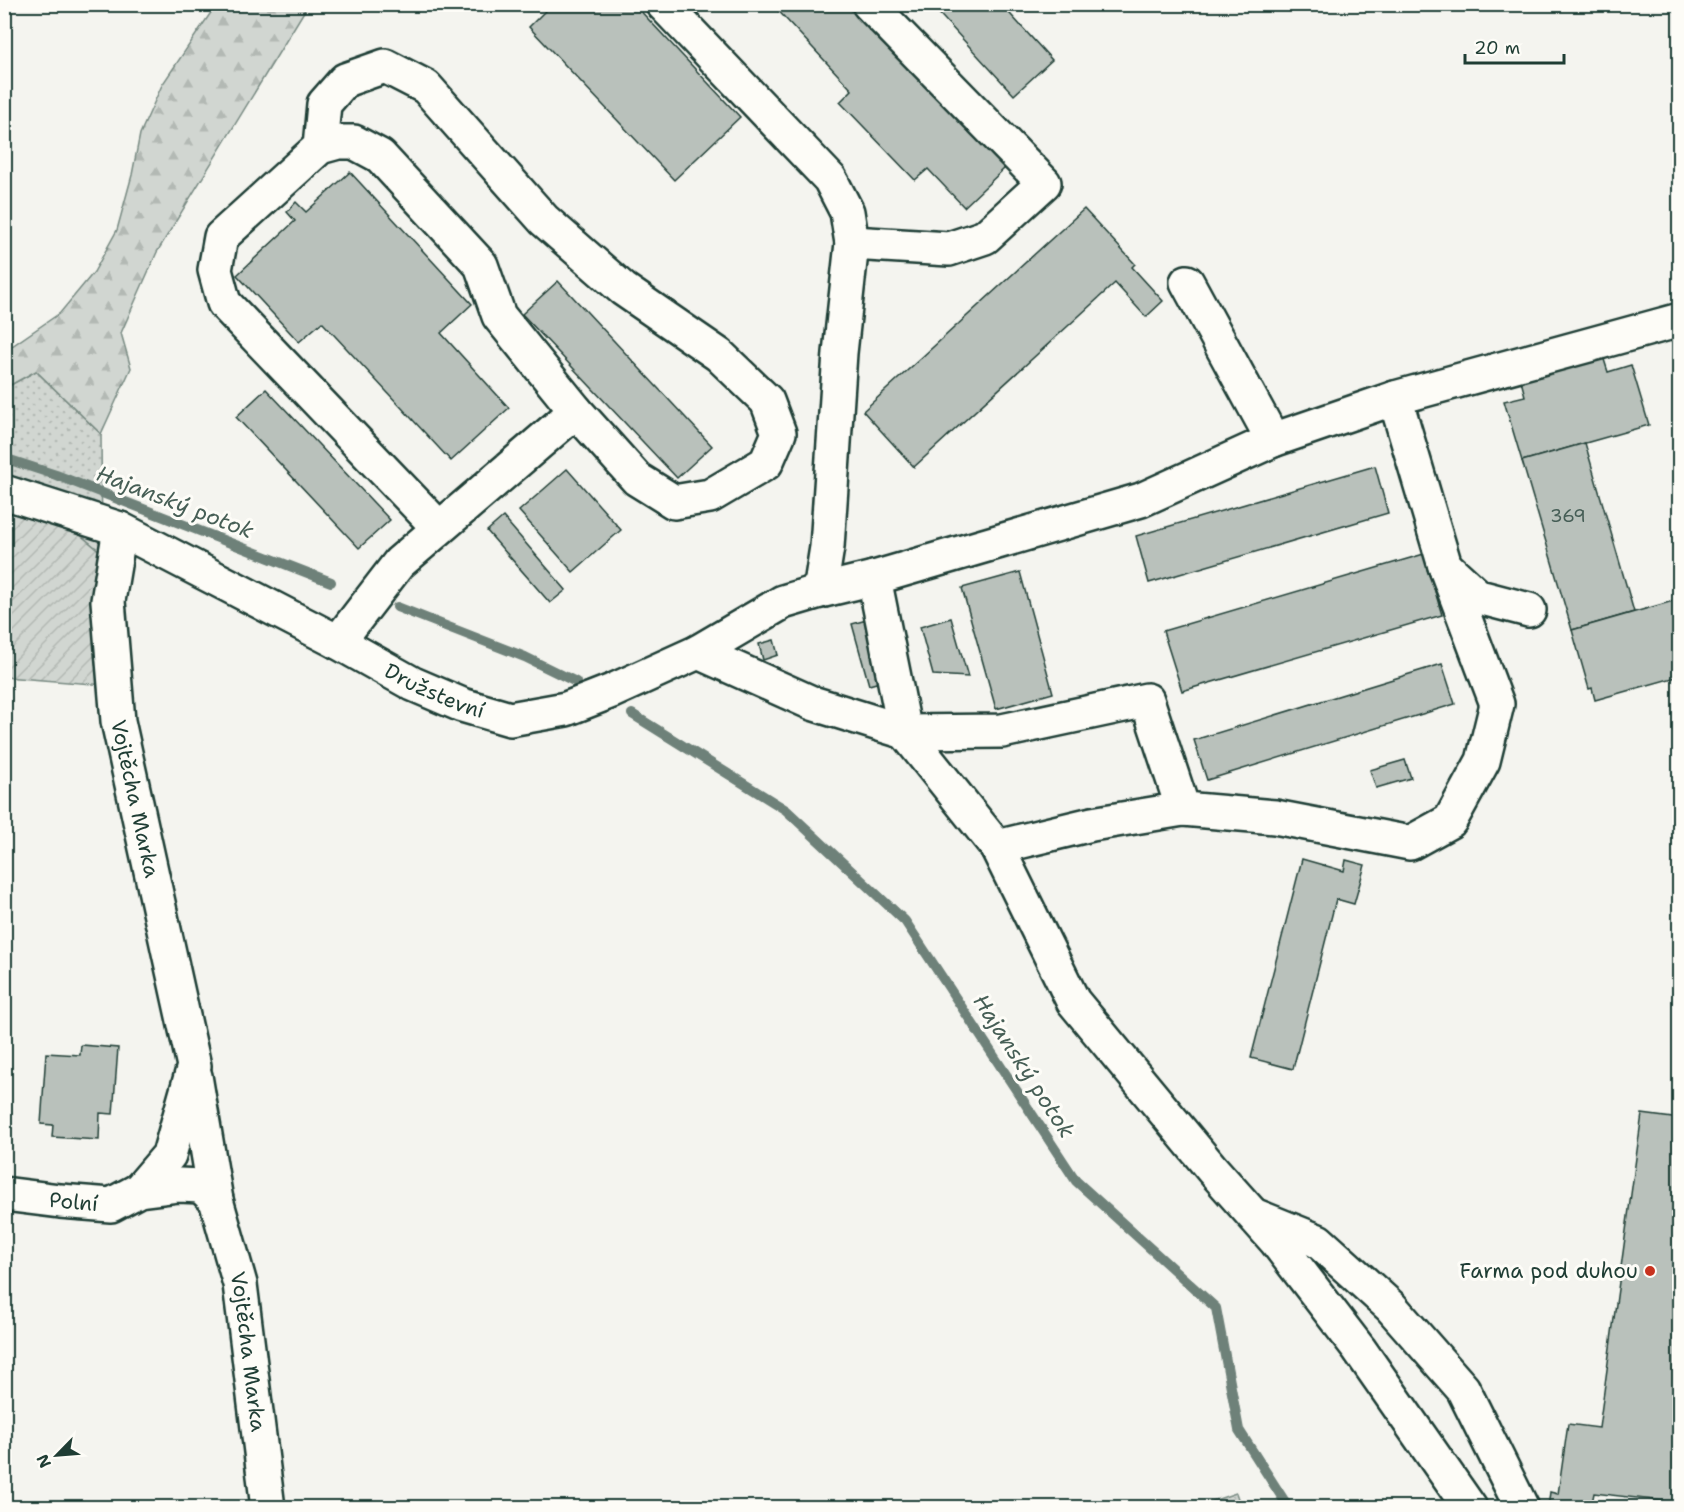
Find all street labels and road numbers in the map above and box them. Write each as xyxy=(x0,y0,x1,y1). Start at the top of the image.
street label: Družstevní xyxy=(379,657,488,725)
street label: Vojtěcha Marka xyxy=(104,717,166,880)
street label: Polní xyxy=(47,1186,99,1218)
street label: Vojtěcha Marka xyxy=(223,1269,272,1433)

